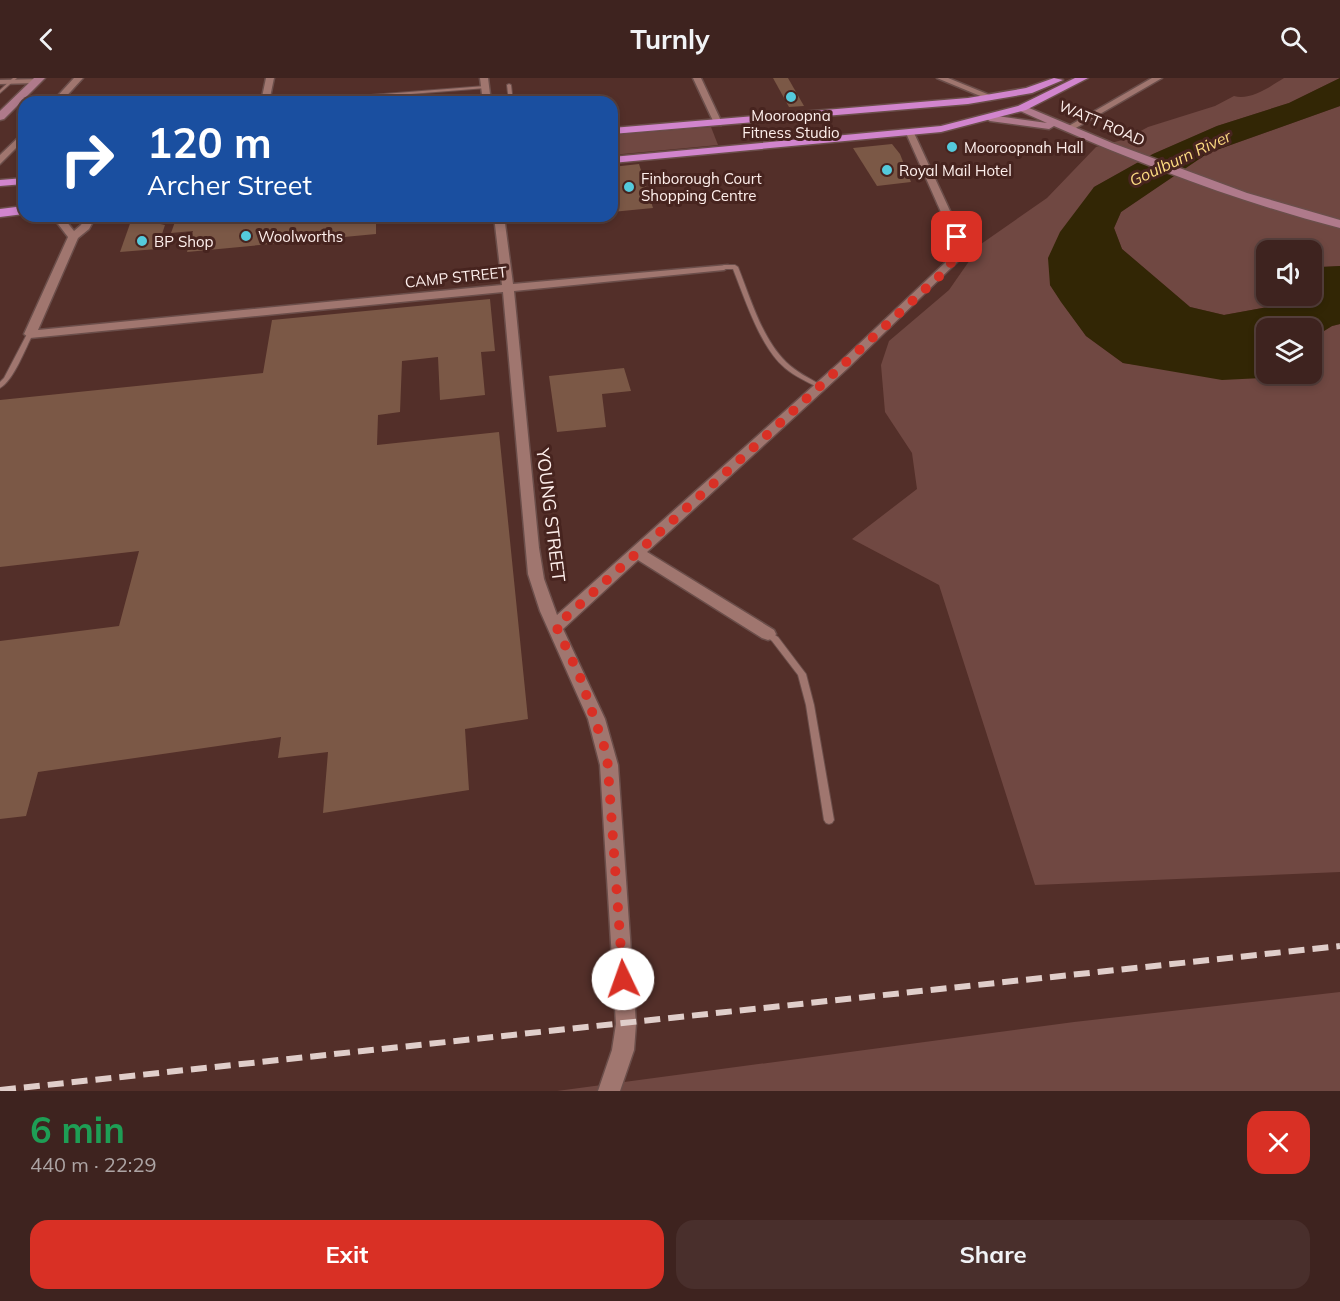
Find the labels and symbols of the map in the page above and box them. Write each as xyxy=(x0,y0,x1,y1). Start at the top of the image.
marker: Mooroopna Fitness Studio xyxy=(784,90,798,104)
street label: WATT ROAD xyxy=(1056,96,1148,150)
place label: Mooroopna Fitness Studio xyxy=(742,106,840,142)
water label: Goulburn River xyxy=(1126,125,1235,190)
place label: Mooroopnah Hall xyxy=(964,138,1084,157)
marker: Mooroopnah Hall xyxy=(945,140,959,154)
place label: Royal Mail Hotel xyxy=(899,161,1012,180)
marker: Royal Mail Hotel xyxy=(880,163,894,177)
place label: Finborough Court Shopping Centre xyxy=(641,169,762,205)
marker: Finborough Court Shopping Centre xyxy=(622,180,636,194)
pin xyxy=(931,211,982,262)
place label: Woolworths xyxy=(258,227,343,246)
marker: Woolworths xyxy=(239,229,253,243)
place label: BP Shop xyxy=(154,232,214,251)
marker: BP Shop xyxy=(135,234,149,248)
street label: CAMP STREET xyxy=(404,262,508,292)
street label: YOUNG STREET xyxy=(531,446,571,583)
position arrow xyxy=(591,947,655,1011)

